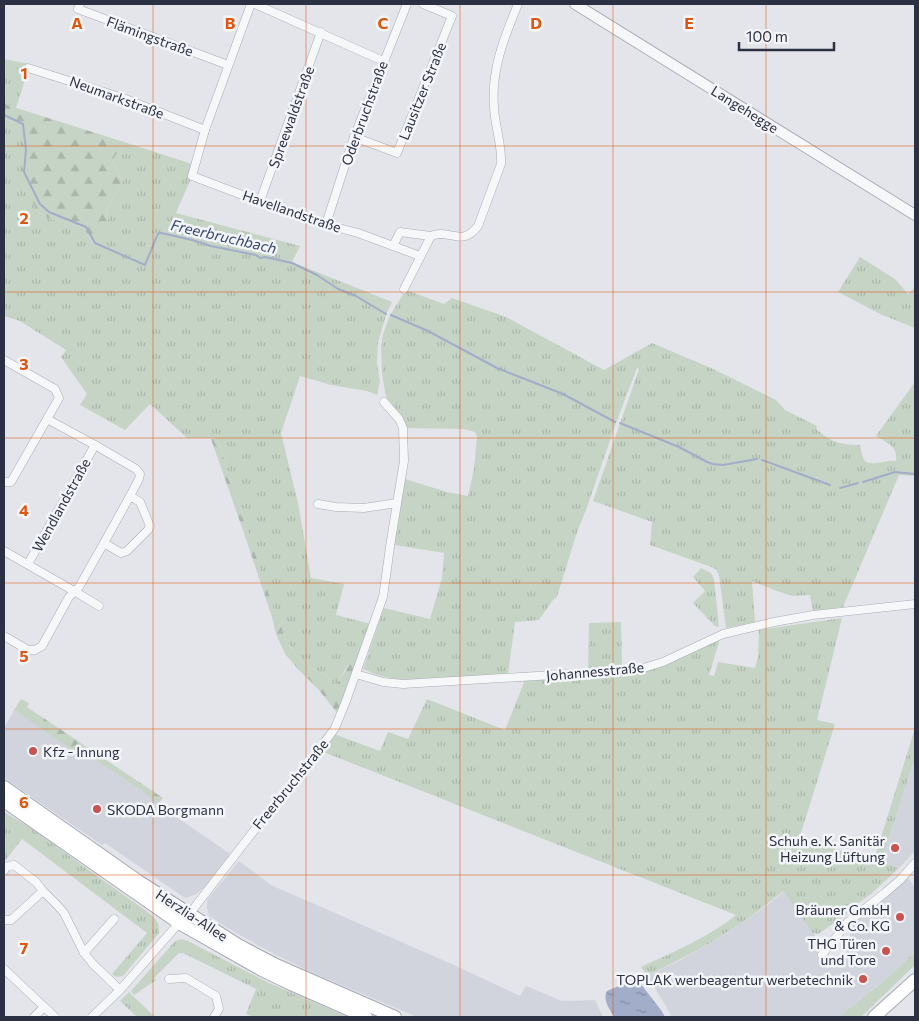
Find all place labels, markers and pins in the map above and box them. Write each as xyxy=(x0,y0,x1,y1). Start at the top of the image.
place label: Kfz - Innung xyxy=(43,743,120,760)
marker: Kfz - Innung xyxy=(27,745,39,757)
place label: SKODA Borgmann xyxy=(107,801,224,818)
marker: SKODA Borgmann xyxy=(91,803,103,815)
place label: Schuh e. K. Sanitär Heizung Lüftung xyxy=(769,832,885,865)
marker: Schuh e. K. Sanitär Heizung Lüftung xyxy=(889,842,901,854)
place label: Bräuner GmbH & Co. KG xyxy=(796,901,890,934)
marker: Bräuner GmbH & Co. KG xyxy=(894,911,906,923)
place label: THG Türen und Tore xyxy=(807,935,876,968)
marker: THG Türen und Tore xyxy=(880,945,892,957)
place label: TOPLAK werbeagentur werbetechnik xyxy=(616,971,853,988)
marker: TOPLAK werbeagentur werbetechnik xyxy=(857,973,869,985)

